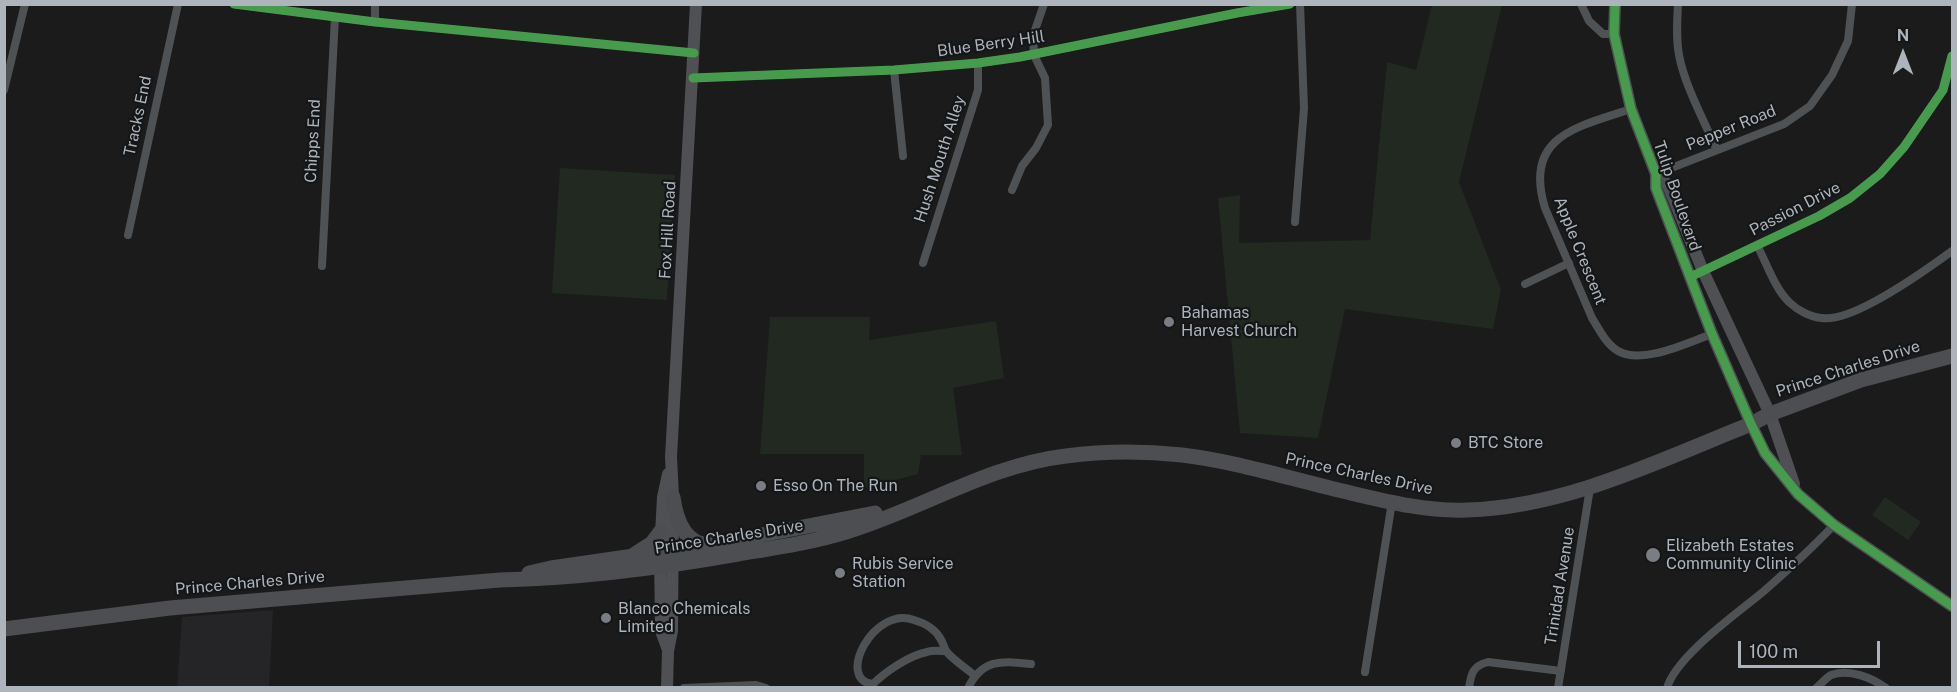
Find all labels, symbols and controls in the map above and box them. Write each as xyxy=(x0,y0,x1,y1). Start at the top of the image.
north arrow xyxy=(1873,24,1933,84)
text: N xyxy=(1897,26,1909,45)
street label: Blue Berry Hill xyxy=(936,27,1046,61)
street label: Tracks End xyxy=(120,74,156,158)
street label: Hush Mouth Alley xyxy=(910,93,970,225)
street label: Chipps End xyxy=(301,99,325,183)
street label: Pepper Road xyxy=(1683,101,1779,155)
street label: Tulip Boulevard xyxy=(1649,138,1705,254)
street label: Passion Drive xyxy=(1746,178,1844,240)
street label: Fox Hill Road xyxy=(656,180,680,280)
street label: Apple Crescent xyxy=(1550,194,1610,308)
place label: Bahamas Harvest Church xyxy=(1181,303,1297,341)
marker: Bahamas Harvest Church xyxy=(1162,315,1176,329)
street label: Prince Charles Drive xyxy=(1774,337,1922,401)
place label: BTC Store xyxy=(1468,433,1543,453)
marker: BTC Store xyxy=(1449,436,1463,450)
street label: Prince Charles Drive xyxy=(1283,449,1435,499)
place label: Esso On The Run xyxy=(773,476,898,496)
marker: Esso On The Run xyxy=(754,479,768,493)
street label: Prince Charles Drive xyxy=(653,516,805,558)
street label: Trinidad Avenue xyxy=(1541,526,1579,646)
place label: Elizabeth Estates Community Clinic xyxy=(1666,536,1797,574)
marker: Elizabeth Estates Community Clinic xyxy=(1644,546,1662,564)
place label: Rubis Service Station xyxy=(852,554,954,592)
marker: Rubis Service Station xyxy=(833,566,847,580)
street label: Prince Charles Drive xyxy=(174,567,326,599)
place label: Blanco Chemicals Limited xyxy=(618,599,750,637)
marker: Blanco Chemicals Limited xyxy=(599,611,613,625)
scale bar xyxy=(1741,629,1884,667)
text: 100 m xyxy=(1749,641,1798,662)

